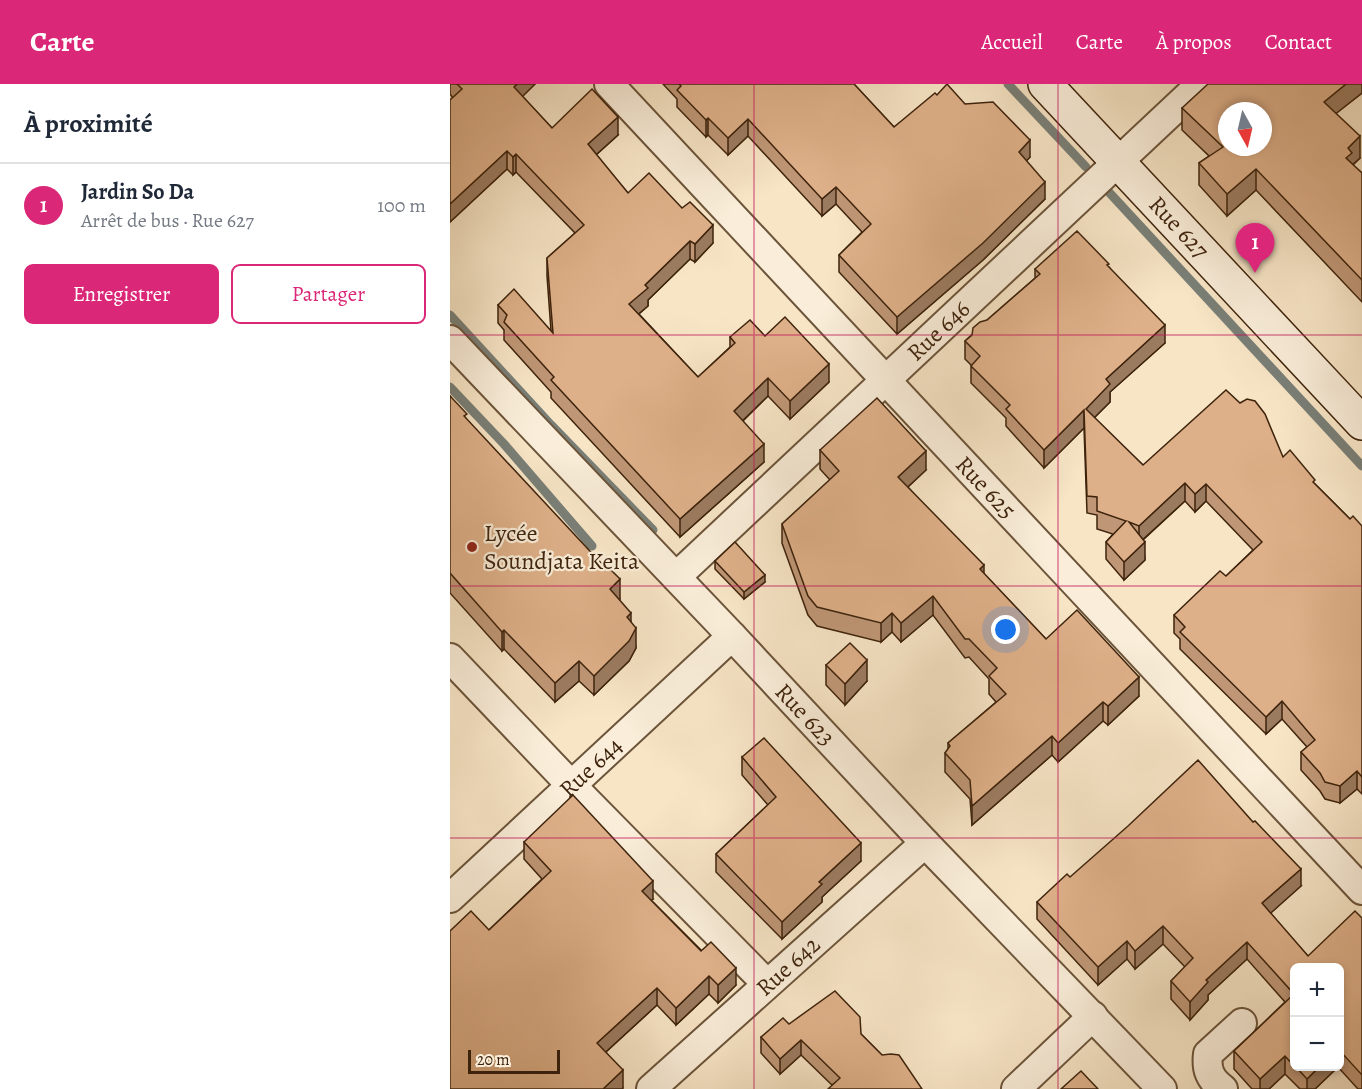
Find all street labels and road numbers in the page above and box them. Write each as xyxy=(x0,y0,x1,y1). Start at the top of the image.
street label: Rue 627 xyxy=(1142,189,1217,266)
street label: Rue 646 xyxy=(900,293,977,368)
street label: Rue 625 xyxy=(948,449,1023,526)
street label: Rue 623 xyxy=(768,676,842,753)
street label: Rue 644 xyxy=(552,730,629,805)
street label: Rue 642 xyxy=(749,929,827,1003)

